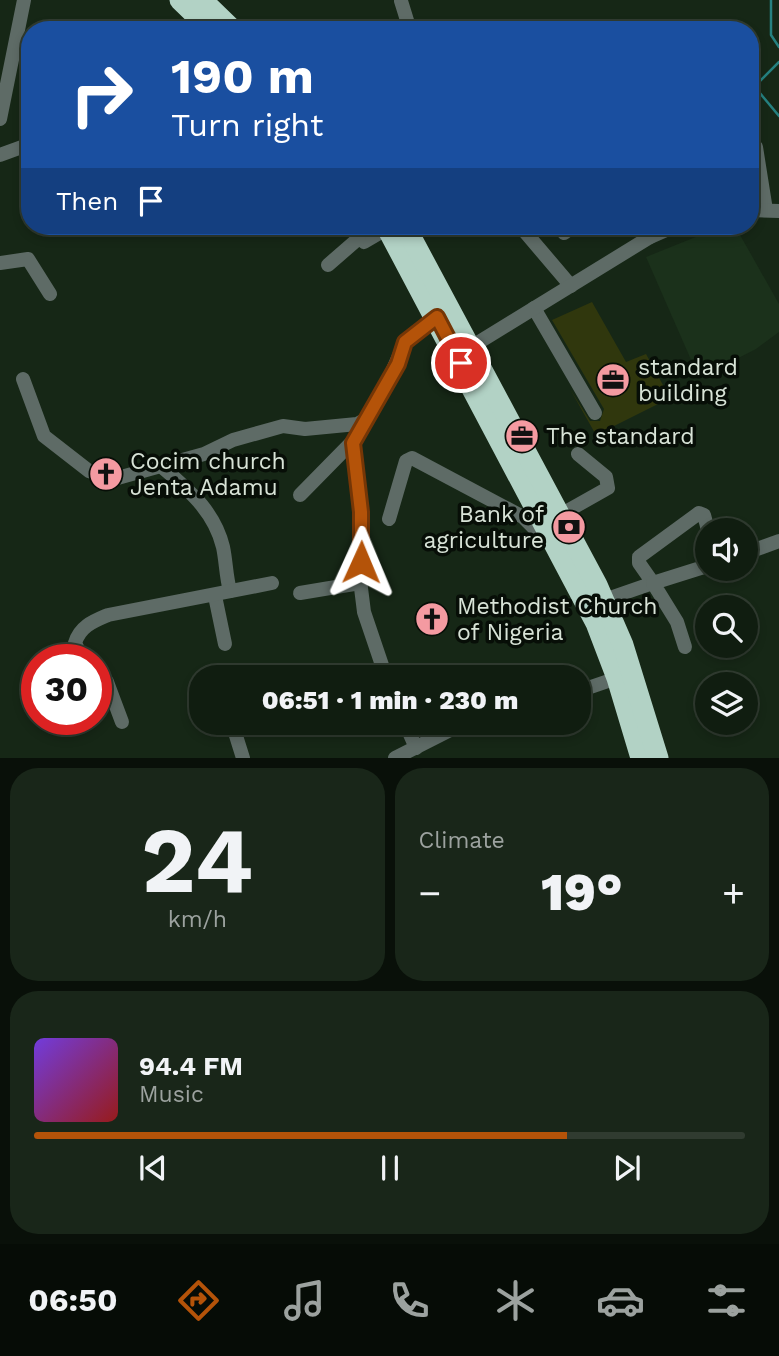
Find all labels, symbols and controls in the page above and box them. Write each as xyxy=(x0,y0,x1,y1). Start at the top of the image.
text: 190 m xyxy=(171,47,314,105)
icon: right xyxy=(56,49,147,140)
text: Turn right xyxy=(171,106,323,144)
icon: arrive xyxy=(132,182,170,220)
text: Then xyxy=(56,186,118,216)
pin xyxy=(431,333,491,393)
icon: arrive xyxy=(442,344,480,382)
place label: standard building xyxy=(638,354,738,407)
office icon: standard building xyxy=(594,361,632,399)
office icon: The standard xyxy=(503,417,541,455)
place label: The standard xyxy=(546,423,695,450)
place label: Cocim church Jenta Adamu xyxy=(130,448,286,501)
church icon: Cocim church Jenta Adamu xyxy=(87,455,125,493)
place label: Bank of agriculture xyxy=(423,501,544,554)
bank icon: Bank of agriculture xyxy=(550,508,588,546)
map controls xyxy=(695,518,758,735)
button: sound xyxy=(695,518,758,581)
position arrow xyxy=(324,525,398,599)
place label: Methodist Church of Nigeria xyxy=(457,593,658,646)
button: search xyxy=(695,595,758,658)
church icon: Methodist Church of Nigeria xyxy=(413,600,451,638)
speed limit sign: 30 xyxy=(21,644,112,735)
button: layers xyxy=(695,672,758,735)
text: 06:51 · 1 min · 230 m xyxy=(262,685,518,715)
text: 24 xyxy=(141,807,253,914)
text: Climate xyxy=(419,827,505,854)
text: 19° xyxy=(541,862,623,923)
text: − xyxy=(419,871,441,915)
text: + xyxy=(722,871,745,915)
text: km/h xyxy=(168,906,227,933)
text: 94.4 FM xyxy=(139,1051,243,1081)
text: Music xyxy=(139,1081,204,1108)
icon: previous xyxy=(134,1149,172,1187)
icon: pause xyxy=(371,1149,409,1187)
icon: next xyxy=(608,1149,646,1187)
icon: directions xyxy=(174,1276,223,1325)
icon: music xyxy=(280,1276,329,1325)
icon: phone xyxy=(385,1276,434,1325)
icon: climate xyxy=(491,1276,540,1325)
icon: car xyxy=(596,1276,645,1325)
icon: filters xyxy=(702,1276,751,1325)
text: 06:50 xyxy=(28,1281,118,1319)

